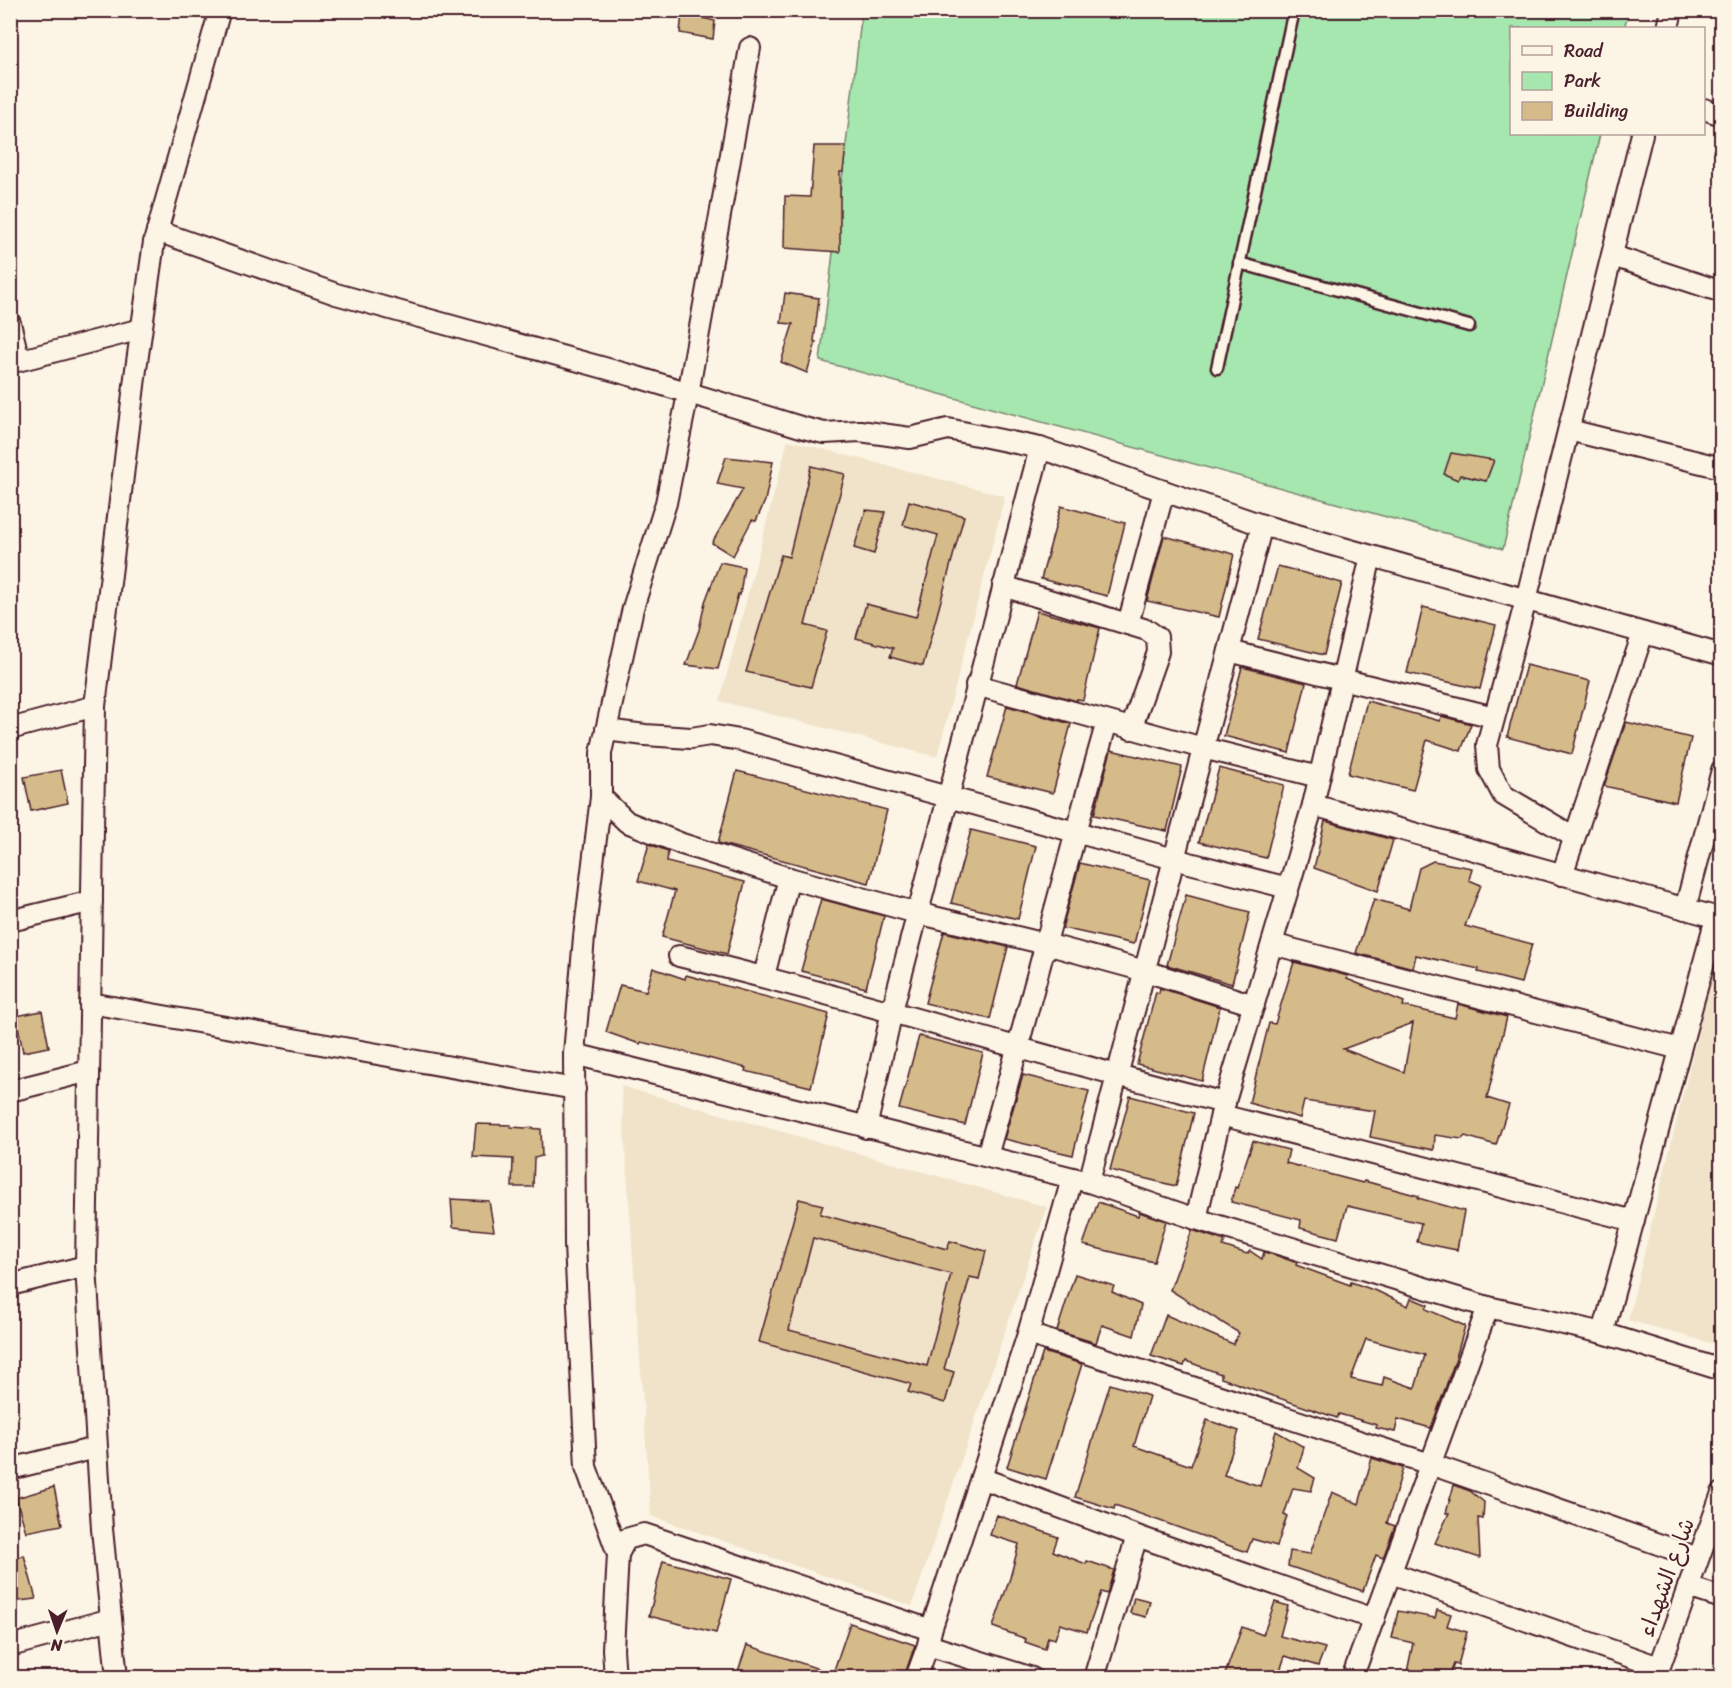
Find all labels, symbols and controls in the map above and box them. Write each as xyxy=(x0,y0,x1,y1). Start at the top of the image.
legend xyxy=(1510,27,1705,135)
text: Road xyxy=(1564,35,1604,67)
text: Park xyxy=(1564,65,1601,97)
text: Building xyxy=(1564,95,1628,127)
street label: شارع الشهداء xyxy=(1627,1512,1706,1642)
north arrow xyxy=(27,1601,87,1661)
text: N xyxy=(50,1631,64,1660)

